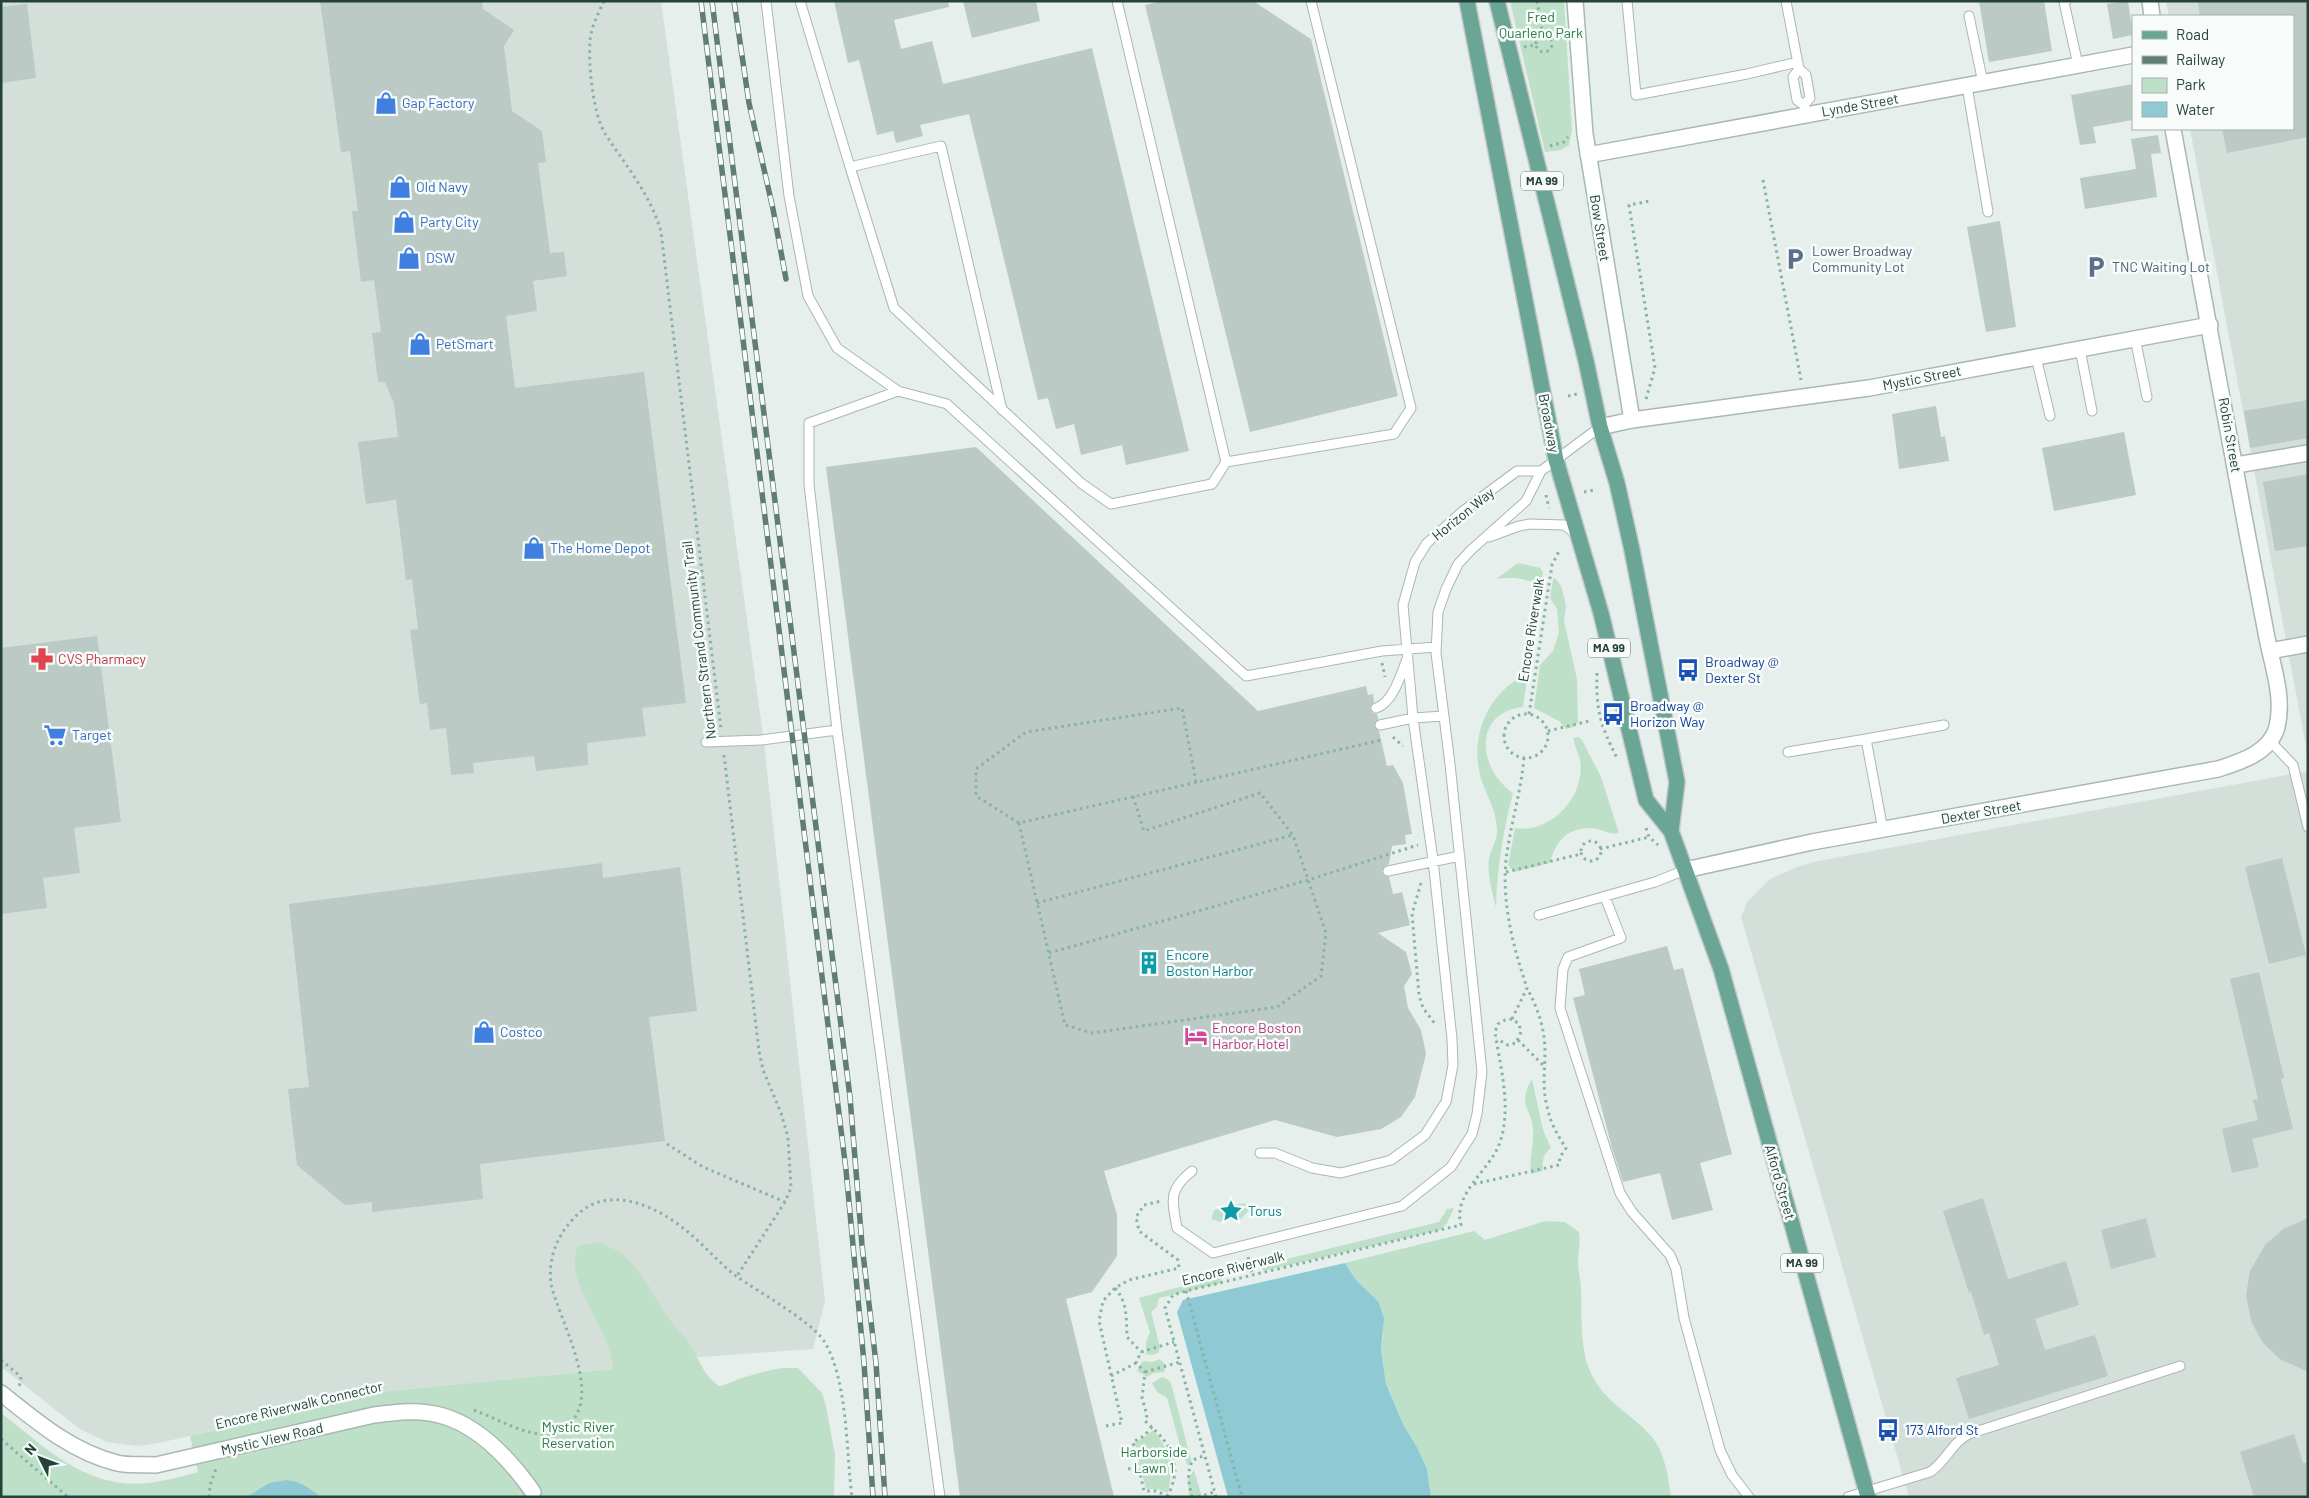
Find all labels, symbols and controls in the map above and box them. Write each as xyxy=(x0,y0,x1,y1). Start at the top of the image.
park label: Fred Quarleno Park xyxy=(1499,8,1583,41)
legend xyxy=(2132,15,2294,130)
text: Road xyxy=(2176,25,2209,43)
text: Railway xyxy=(2176,50,2225,68)
text: Park xyxy=(2176,75,2206,93)
street label: Lynde Street xyxy=(1820,89,1900,120)
shop icon: Gap Factory xyxy=(373,90,399,116)
place label: Gap Factory xyxy=(402,94,475,111)
text: Water xyxy=(2176,100,2215,118)
road number: MA 99 xyxy=(1521,172,1563,190)
shop icon: Old Navy xyxy=(387,174,413,200)
place label: Old Navy xyxy=(416,178,469,195)
street label: Bow Street xyxy=(1587,193,1614,262)
shop icon: Party City xyxy=(391,209,417,235)
place label: Party City xyxy=(420,213,479,230)
place label: Lower Broadway Community Lot xyxy=(1812,242,1913,275)
shop icon: DSW xyxy=(396,245,422,271)
parking icon: Lower Broadway Community Lot xyxy=(1782,246,1808,272)
place label: DSW xyxy=(426,249,455,266)
parking icon: TNC Waiting Lot xyxy=(2083,254,2109,280)
place label: TNC Waiting Lot xyxy=(2112,258,2210,275)
shop icon: PetSmart xyxy=(407,331,433,357)
place label: PetSmart xyxy=(436,335,494,352)
street label: Mystic Street xyxy=(1881,362,1963,393)
street label: Broadway xyxy=(1535,392,1564,454)
street label: Robin Street xyxy=(2216,396,2245,474)
street label: Horizon Way xyxy=(1428,483,1498,544)
shop icon: The Home Depot xyxy=(521,535,547,561)
place label: The Home Depot xyxy=(550,539,651,556)
street label: Northern Strand Community Trail xyxy=(678,540,719,740)
street label: Encore Riverwalk xyxy=(1514,577,1547,683)
road number: MA 99 xyxy=(1588,638,1630,658)
pharmacy icon: CVS Pharmacy xyxy=(29,646,55,672)
place label: CVS Pharmacy xyxy=(58,650,147,667)
place label: Broadway @ Dexter St xyxy=(1705,653,1779,686)
bus stop icon: Broadway @ Dexter St xyxy=(1675,657,1701,683)
place label: Broadway @ Horizon Way xyxy=(1630,697,1705,730)
bus stop icon: Broadway @ Horizon Way xyxy=(1600,701,1626,727)
supermarket icon: Target xyxy=(42,722,68,748)
place label: Target xyxy=(72,726,112,743)
street label: Dexter Street xyxy=(1940,796,2022,827)
place label: Encore Boston Harbor xyxy=(1166,946,1254,979)
building icon: Encore Boston Harbor xyxy=(1136,950,1162,976)
shop icon: Costco xyxy=(471,1019,497,1045)
place label: Encore Boston Harbor Hotel xyxy=(1212,1019,1301,1052)
place label: Costco xyxy=(500,1023,543,1040)
hotel icon: Encore Boston Harbor Hotel xyxy=(1183,1023,1209,1049)
street label: Alford Street xyxy=(1762,1142,1799,1221)
place icon: Torus xyxy=(1218,1198,1244,1224)
place label: Torus xyxy=(1248,1202,1282,1219)
street label: Encore Riverwalk xyxy=(1180,1247,1286,1288)
road number: MA 99 xyxy=(1781,1254,1823,1272)
street label: Encore Riverwalk Connector xyxy=(214,1377,384,1432)
bus stop icon: 173 Alford St xyxy=(1875,1417,1901,1443)
street label: Mystic View Road xyxy=(219,1418,325,1459)
park label: Mystic River Reservation xyxy=(542,1418,614,1451)
place label: 173 Alford St xyxy=(1905,1421,1979,1438)
north arrow xyxy=(15,1433,65,1483)
text: N xyxy=(21,1440,39,1458)
park label: Harborside Lawn 1 xyxy=(1120,1443,1188,1476)

